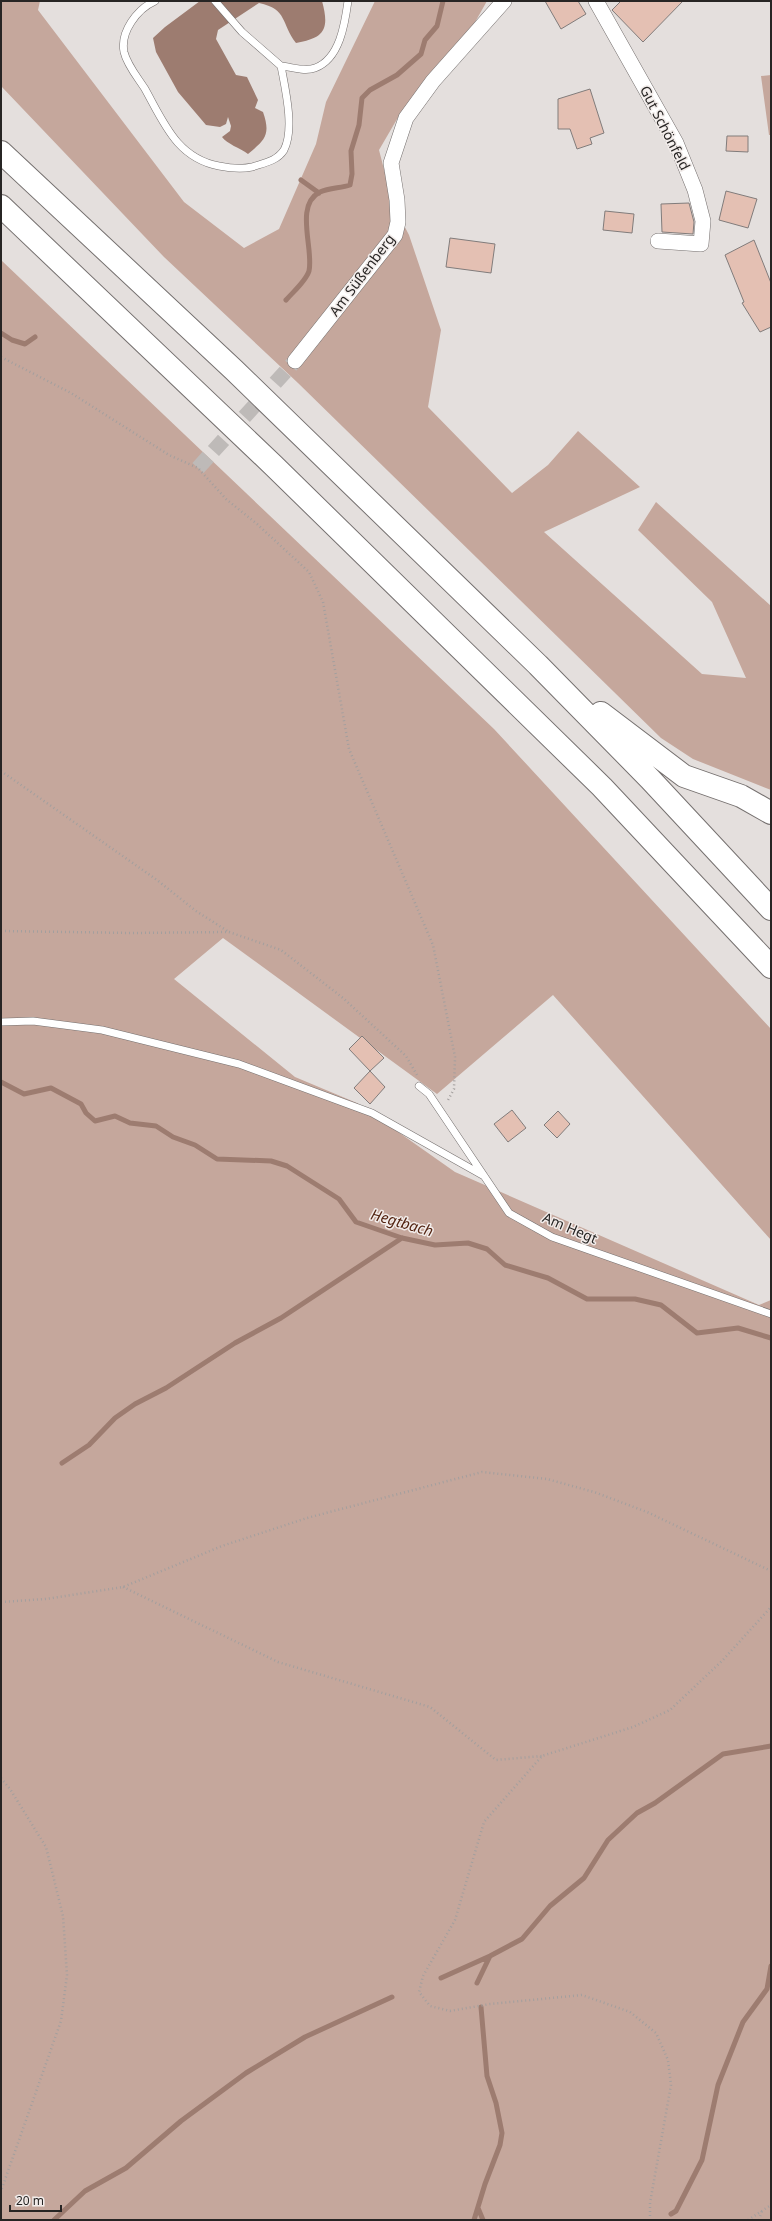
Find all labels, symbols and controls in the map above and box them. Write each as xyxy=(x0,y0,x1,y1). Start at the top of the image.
street label: Gut Schönfeld xyxy=(636,82,695,173)
street label: Am Süßenberg xyxy=(324,230,399,320)
water label: Hegtbach xyxy=(369,1204,436,1240)
street label: Am Hegt xyxy=(540,1208,600,1248)
scale bar xyxy=(10,2187,61,2213)
text: 20 m xyxy=(16,2192,44,2209)

